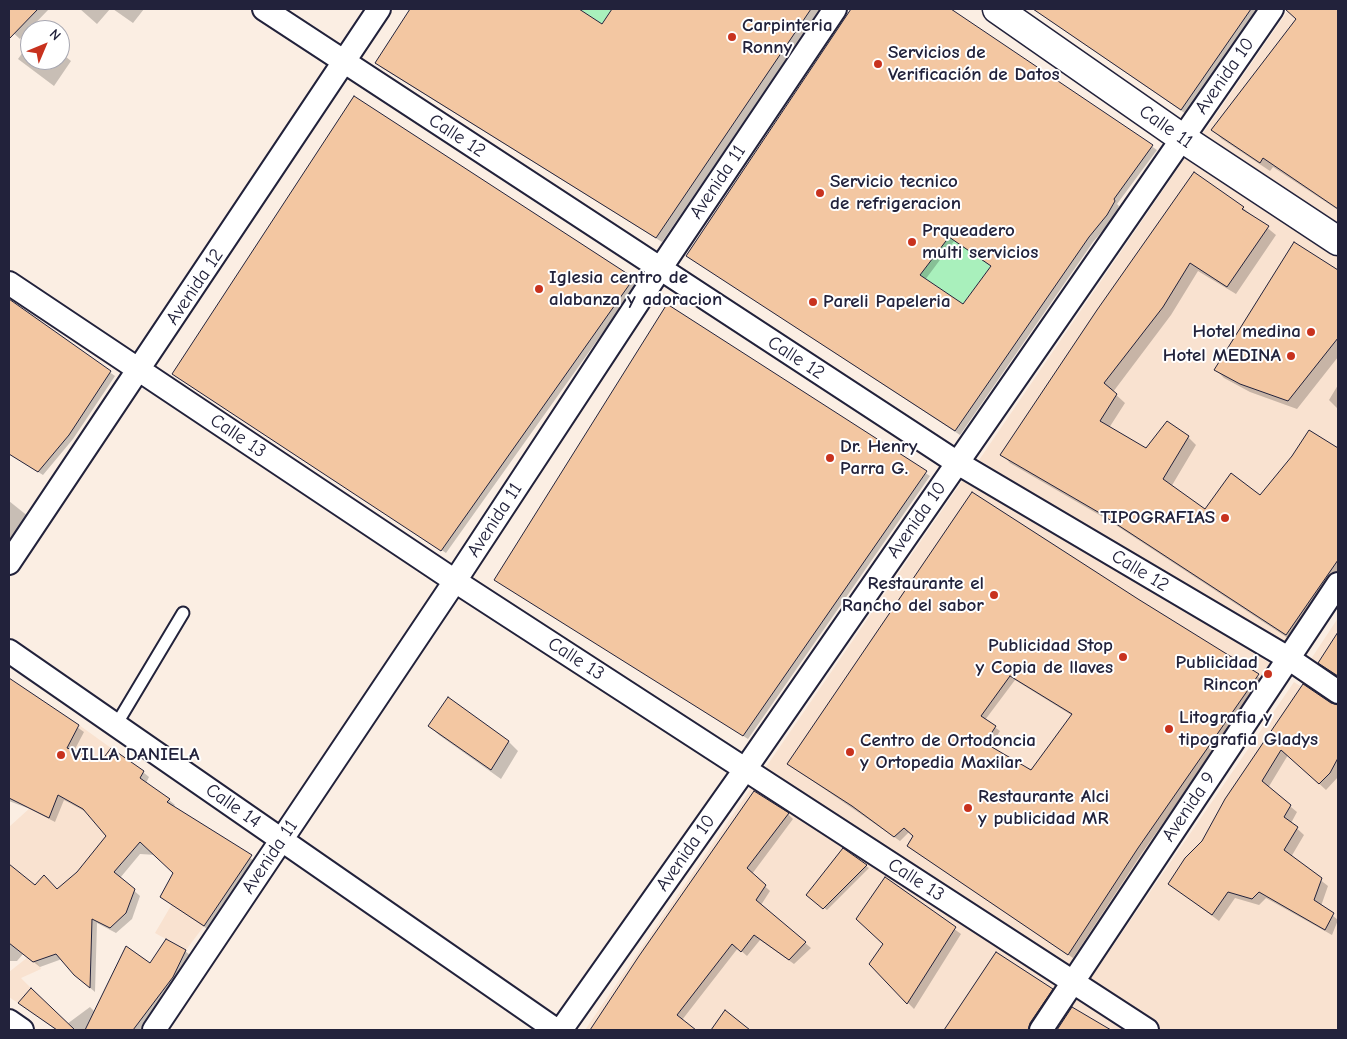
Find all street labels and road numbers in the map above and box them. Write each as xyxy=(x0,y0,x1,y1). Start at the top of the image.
street label: Avenida 10 xyxy=(1190,33,1260,119)
street label: Calle 11 xyxy=(1135,100,1197,154)
street label: Calle 12 xyxy=(424,109,490,163)
street label: Avenida 11 xyxy=(685,141,751,223)
street label: Avenida 12 xyxy=(161,245,229,329)
street label: Calle 12 xyxy=(763,331,829,385)
street label: Calle 13 xyxy=(206,409,270,463)
street label: Avenida 10 xyxy=(882,477,952,563)
street label: Avenida 11 xyxy=(463,478,527,562)
street label: Calle 12 xyxy=(1107,545,1173,597)
street label: Calle 13 xyxy=(543,632,609,686)
street label: Avenida 9 xyxy=(1157,768,1221,846)
street label: Calle 14 xyxy=(201,779,265,833)
street label: Avenida 10 xyxy=(651,810,721,896)
street label: Avenida 11 xyxy=(237,816,303,898)
street label: Calle 13 xyxy=(883,853,949,907)

